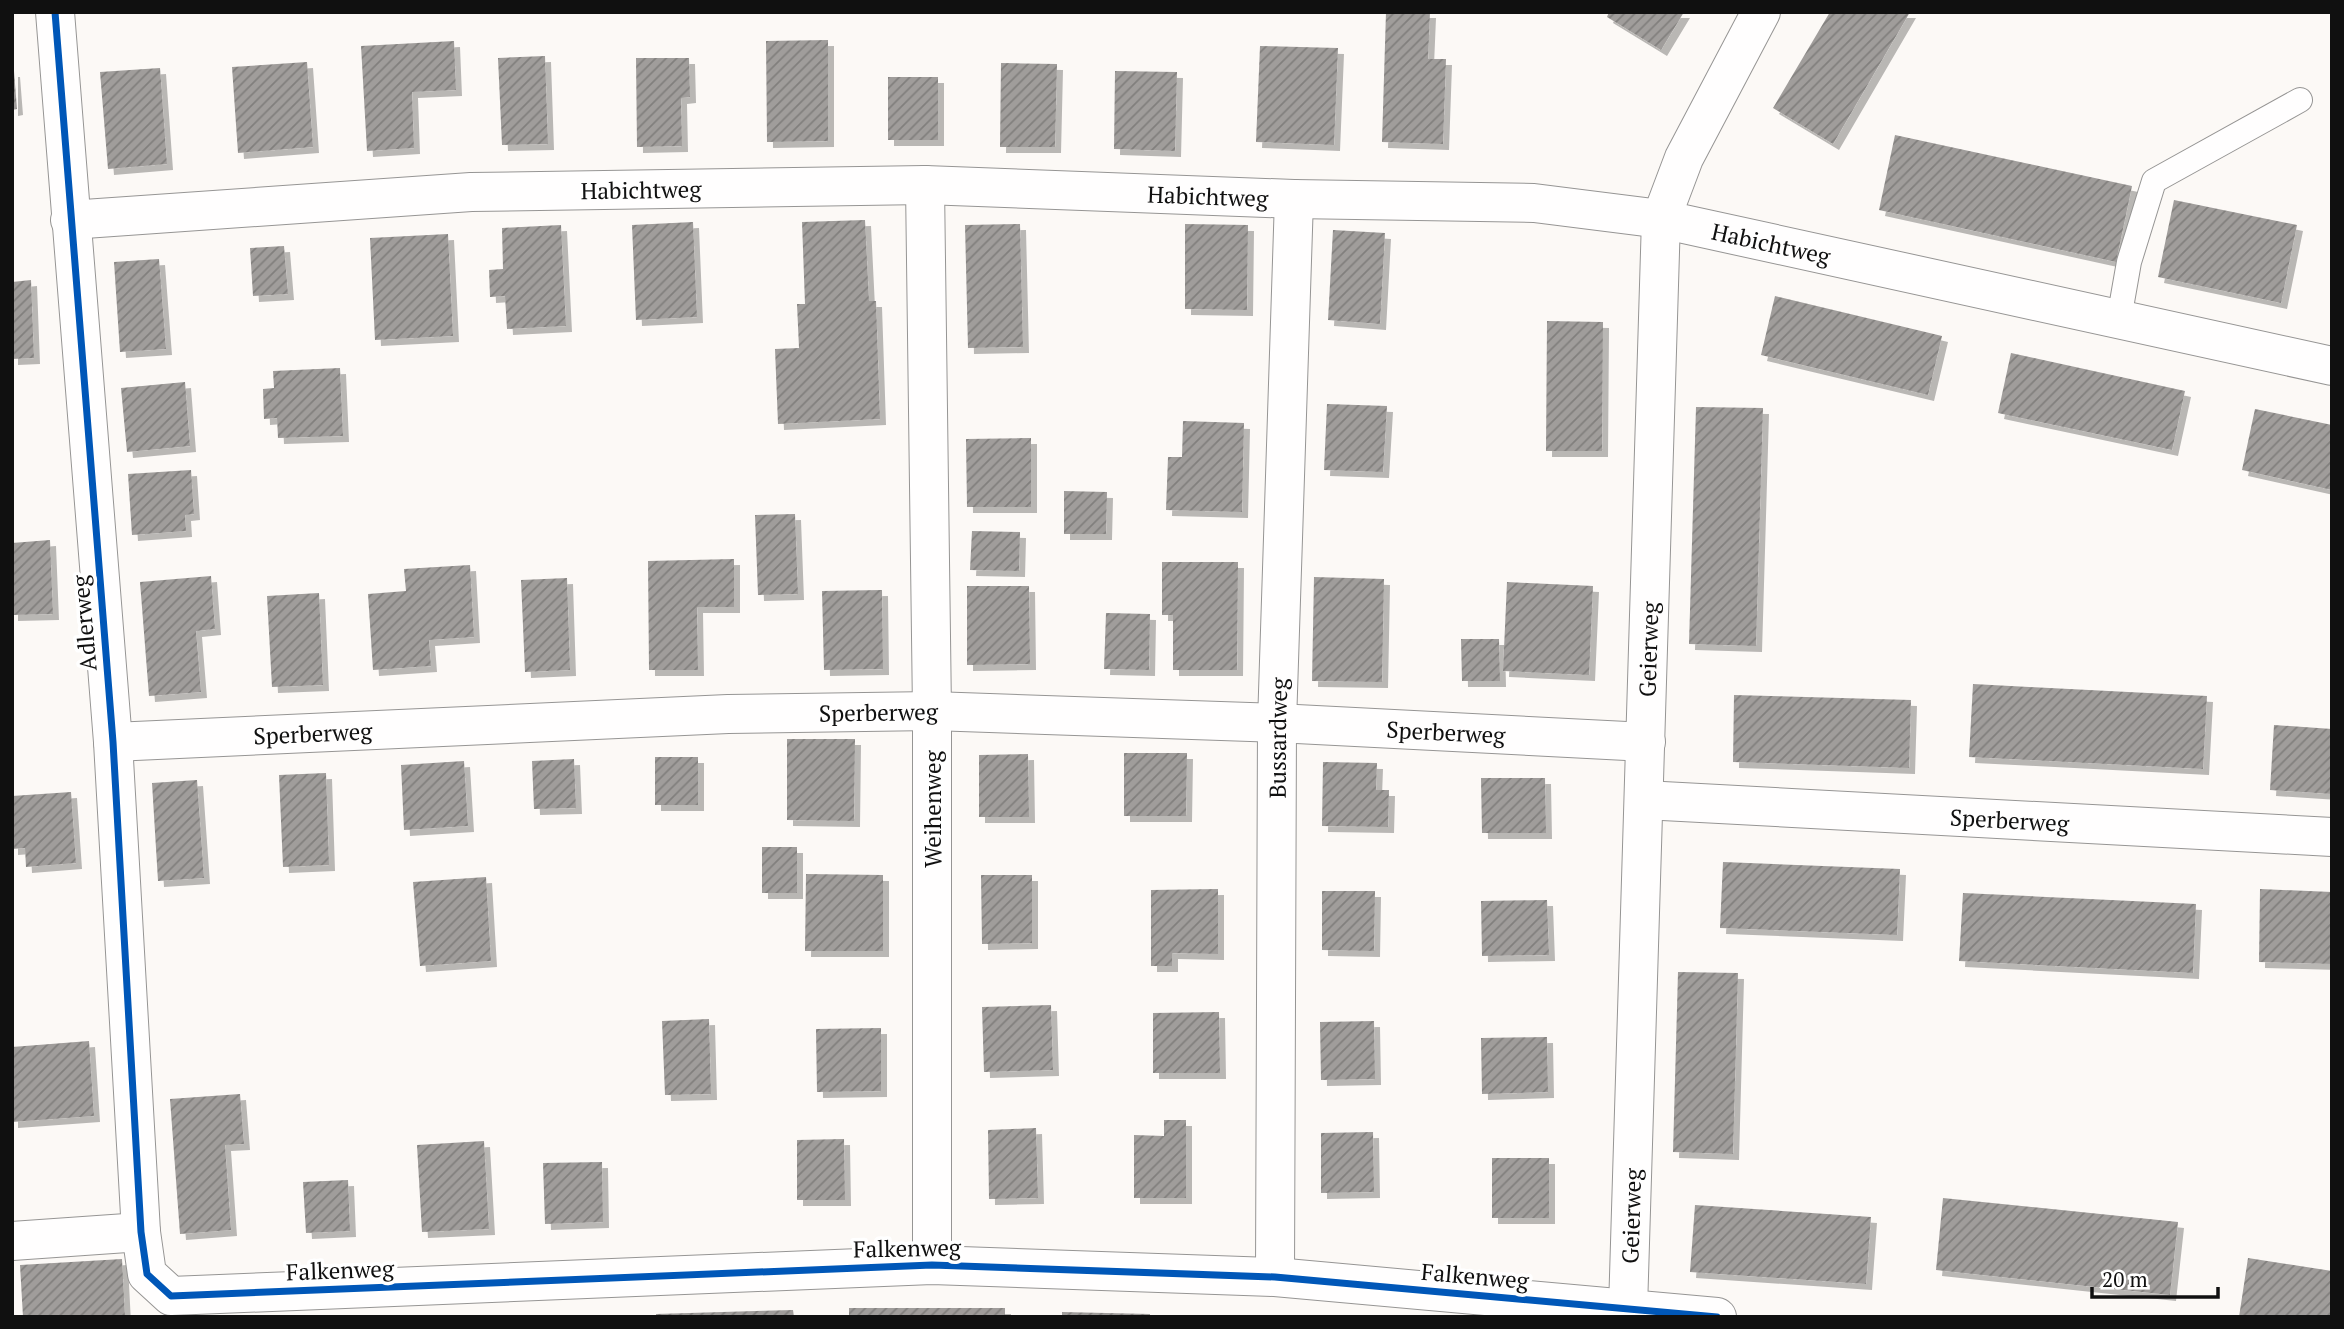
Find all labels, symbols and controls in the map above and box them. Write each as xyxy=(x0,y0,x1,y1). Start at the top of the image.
street label: Habichtweg xyxy=(580,173,703,206)
street label: Habichtweg xyxy=(1147,178,1270,214)
street label: Habichtweg xyxy=(1709,215,1834,271)
street label: Adlerweg xyxy=(64,573,104,672)
street label: Geierweg xyxy=(1631,600,1665,697)
street label: Bussardweg xyxy=(1261,676,1294,798)
street label: Sperberweg xyxy=(819,695,939,728)
street label: Sperberweg xyxy=(1386,713,1507,750)
street label: Sperberweg xyxy=(253,715,374,751)
street label: Weihenweg xyxy=(917,749,948,868)
street label: Sperberweg xyxy=(1949,801,2071,838)
street label: Geierweg xyxy=(1614,1167,1648,1264)
street label: Falkenweg xyxy=(853,1232,962,1264)
street label: Falkenweg xyxy=(285,1253,395,1287)
street label: Falkenweg xyxy=(1420,1256,1531,1296)
scale bar xyxy=(2092,1256,2218,1300)
text: 20 m xyxy=(2102,1265,2148,1293)

